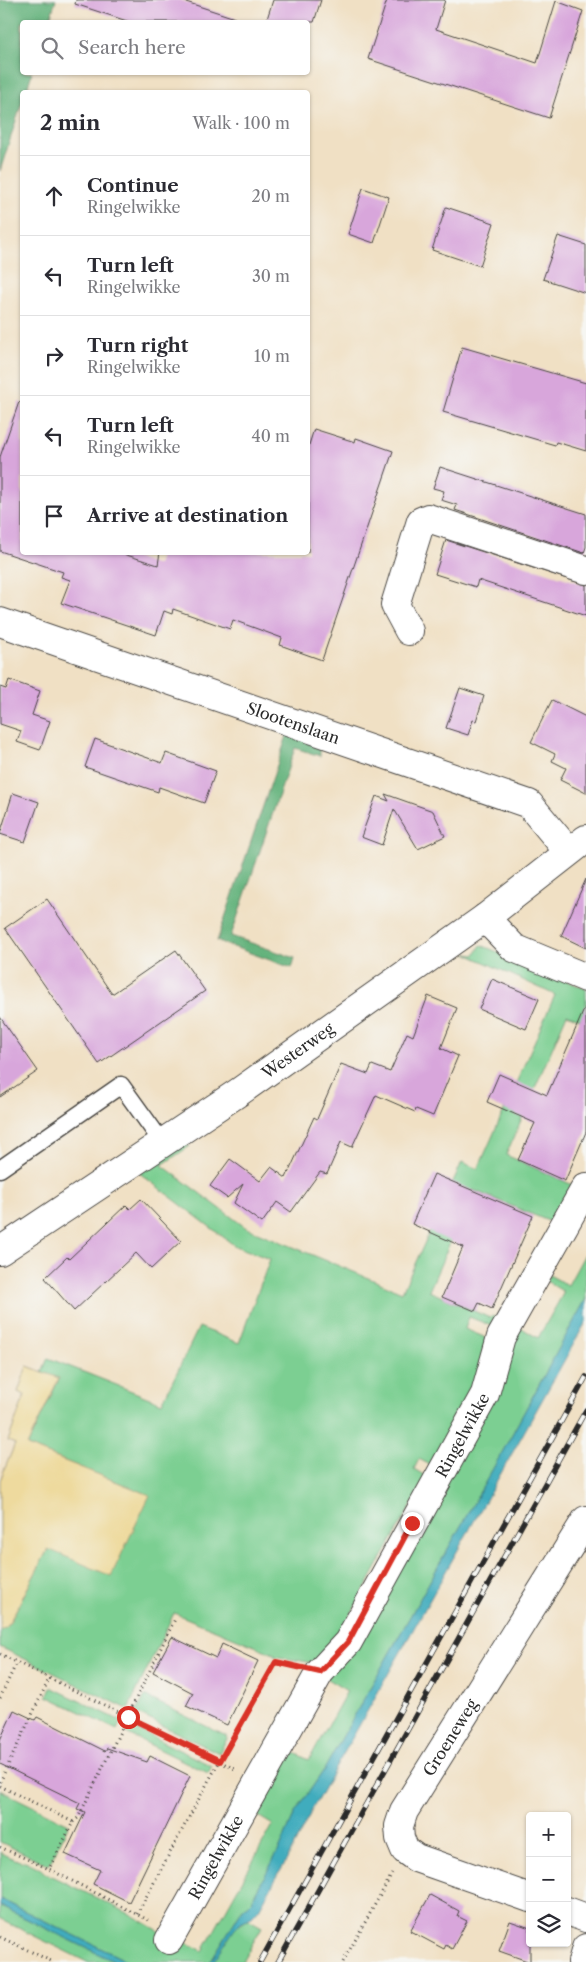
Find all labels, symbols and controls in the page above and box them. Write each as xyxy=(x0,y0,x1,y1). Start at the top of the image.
search box xyxy=(20,20,310,75)
icon: search xyxy=(38,34,66,62)
text: Search here xyxy=(78,36,186,59)
text: 2 min xyxy=(40,110,100,135)
text: Walk · 100 m xyxy=(193,113,290,133)
text: Continue xyxy=(87,174,179,197)
icon: ahead xyxy=(40,182,68,210)
text: 20 m xyxy=(251,186,290,206)
text: Ringelwikke xyxy=(87,197,180,217)
text: Turn left xyxy=(87,254,174,277)
icon: left xyxy=(40,262,68,290)
text: 30 m xyxy=(252,266,290,286)
text: Ringelwikke xyxy=(87,277,180,297)
text: Turn right xyxy=(87,334,188,357)
icon: right xyxy=(40,342,68,370)
text: 10 m xyxy=(254,346,290,366)
text: Ringelwikke xyxy=(87,357,180,377)
text: Turn left xyxy=(87,414,174,437)
icon: left xyxy=(40,422,68,450)
text: 40 m xyxy=(251,426,290,446)
text: Ringelwikke xyxy=(87,437,180,457)
icon: arrive xyxy=(40,502,68,530)
text: Arrive at destination xyxy=(87,504,288,527)
street label: Slootenslaan xyxy=(244,698,342,748)
street label: Westerweg xyxy=(257,1018,338,1083)
street label: Ringelwikke xyxy=(431,1389,494,1481)
route end xyxy=(401,1512,424,1535)
street label: Groeneweg xyxy=(418,1695,482,1780)
route start xyxy=(117,1706,140,1729)
street label: Ringelwikke xyxy=(184,1812,247,1903)
map controls xyxy=(526,1812,571,1947)
button: + xyxy=(526,1812,571,1857)
button: − xyxy=(526,1857,571,1902)
button: layers xyxy=(526,1902,571,1947)

